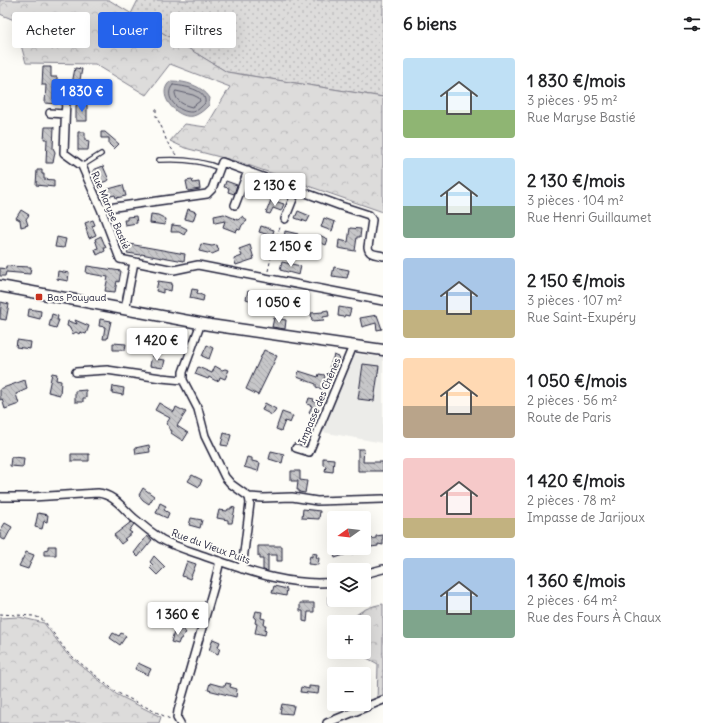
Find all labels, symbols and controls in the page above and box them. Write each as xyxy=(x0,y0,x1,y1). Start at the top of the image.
chip: Acheter xyxy=(12,12,90,48)
chip: Louer xyxy=(98,12,162,48)
chip: Filtres xyxy=(170,12,236,48)
text: 6 biens xyxy=(403,13,457,35)
icon: filters xyxy=(681,13,703,35)
text: 1 830 €/mois xyxy=(527,70,625,92)
icon: home xyxy=(435,74,483,122)
pin: 1 830 € xyxy=(45,79,119,113)
text: 1 830 € xyxy=(60,83,104,100)
text: 3 pièces · 95 m² xyxy=(527,92,618,109)
text: Rue Maryse Bastié xyxy=(527,109,636,126)
street label: Rue Maryse Bastié xyxy=(88,169,133,251)
text: 2 130 €/mois xyxy=(527,170,625,192)
pin: 2 130 € xyxy=(238,173,312,207)
icon: home xyxy=(435,174,483,222)
text: 2 130 € xyxy=(254,177,296,194)
text: 3 pièces · 104 m² xyxy=(527,192,624,209)
text: Rue Henri Guillaumet xyxy=(527,209,651,226)
pin: 2 150 € xyxy=(254,234,328,268)
text: 2 150 € xyxy=(270,238,312,255)
text: 2 150 €/mois xyxy=(527,270,625,292)
icon: home xyxy=(435,274,483,322)
pin: 1 050 € xyxy=(242,290,316,324)
place label: Bas Pouyaud xyxy=(47,291,107,304)
marker: Bas Pouyaud xyxy=(34,292,44,302)
text: 3 pièces · 107 m² xyxy=(527,292,622,309)
text: 1 050 € xyxy=(257,294,301,311)
text: Rue Saint-Exupéry xyxy=(527,309,636,326)
pin: 1 420 € xyxy=(120,328,194,362)
text: 1 420 € xyxy=(136,332,178,349)
street label: Impasse des Chênes xyxy=(295,355,344,447)
text: 1 050 €/mois xyxy=(527,370,627,392)
icon: home xyxy=(435,374,483,422)
text: 2 pièces · 56 m² xyxy=(527,392,617,409)
text: Route de Paris xyxy=(527,409,611,426)
text: 1 420 €/mois xyxy=(527,470,625,492)
icon: home xyxy=(435,474,483,522)
text: 2 pièces · 78 m² xyxy=(527,492,616,509)
text: Impasse de Jarijoux xyxy=(527,509,645,526)
north arrow xyxy=(327,511,371,555)
map controls xyxy=(327,511,371,711)
street label: Rue du Vieux Puits xyxy=(170,526,252,567)
button: layers xyxy=(327,563,371,607)
text: 1 360 €/mois xyxy=(527,570,625,592)
icon: home xyxy=(435,574,483,622)
text: 2 pièces · 64 m² xyxy=(527,592,617,609)
pin: 1 360 € xyxy=(141,602,215,636)
text: 1 360 € xyxy=(156,606,200,623)
text: Rue des Fours À Chaux xyxy=(527,609,661,626)
button: + xyxy=(327,615,371,659)
button: − xyxy=(327,667,371,711)

